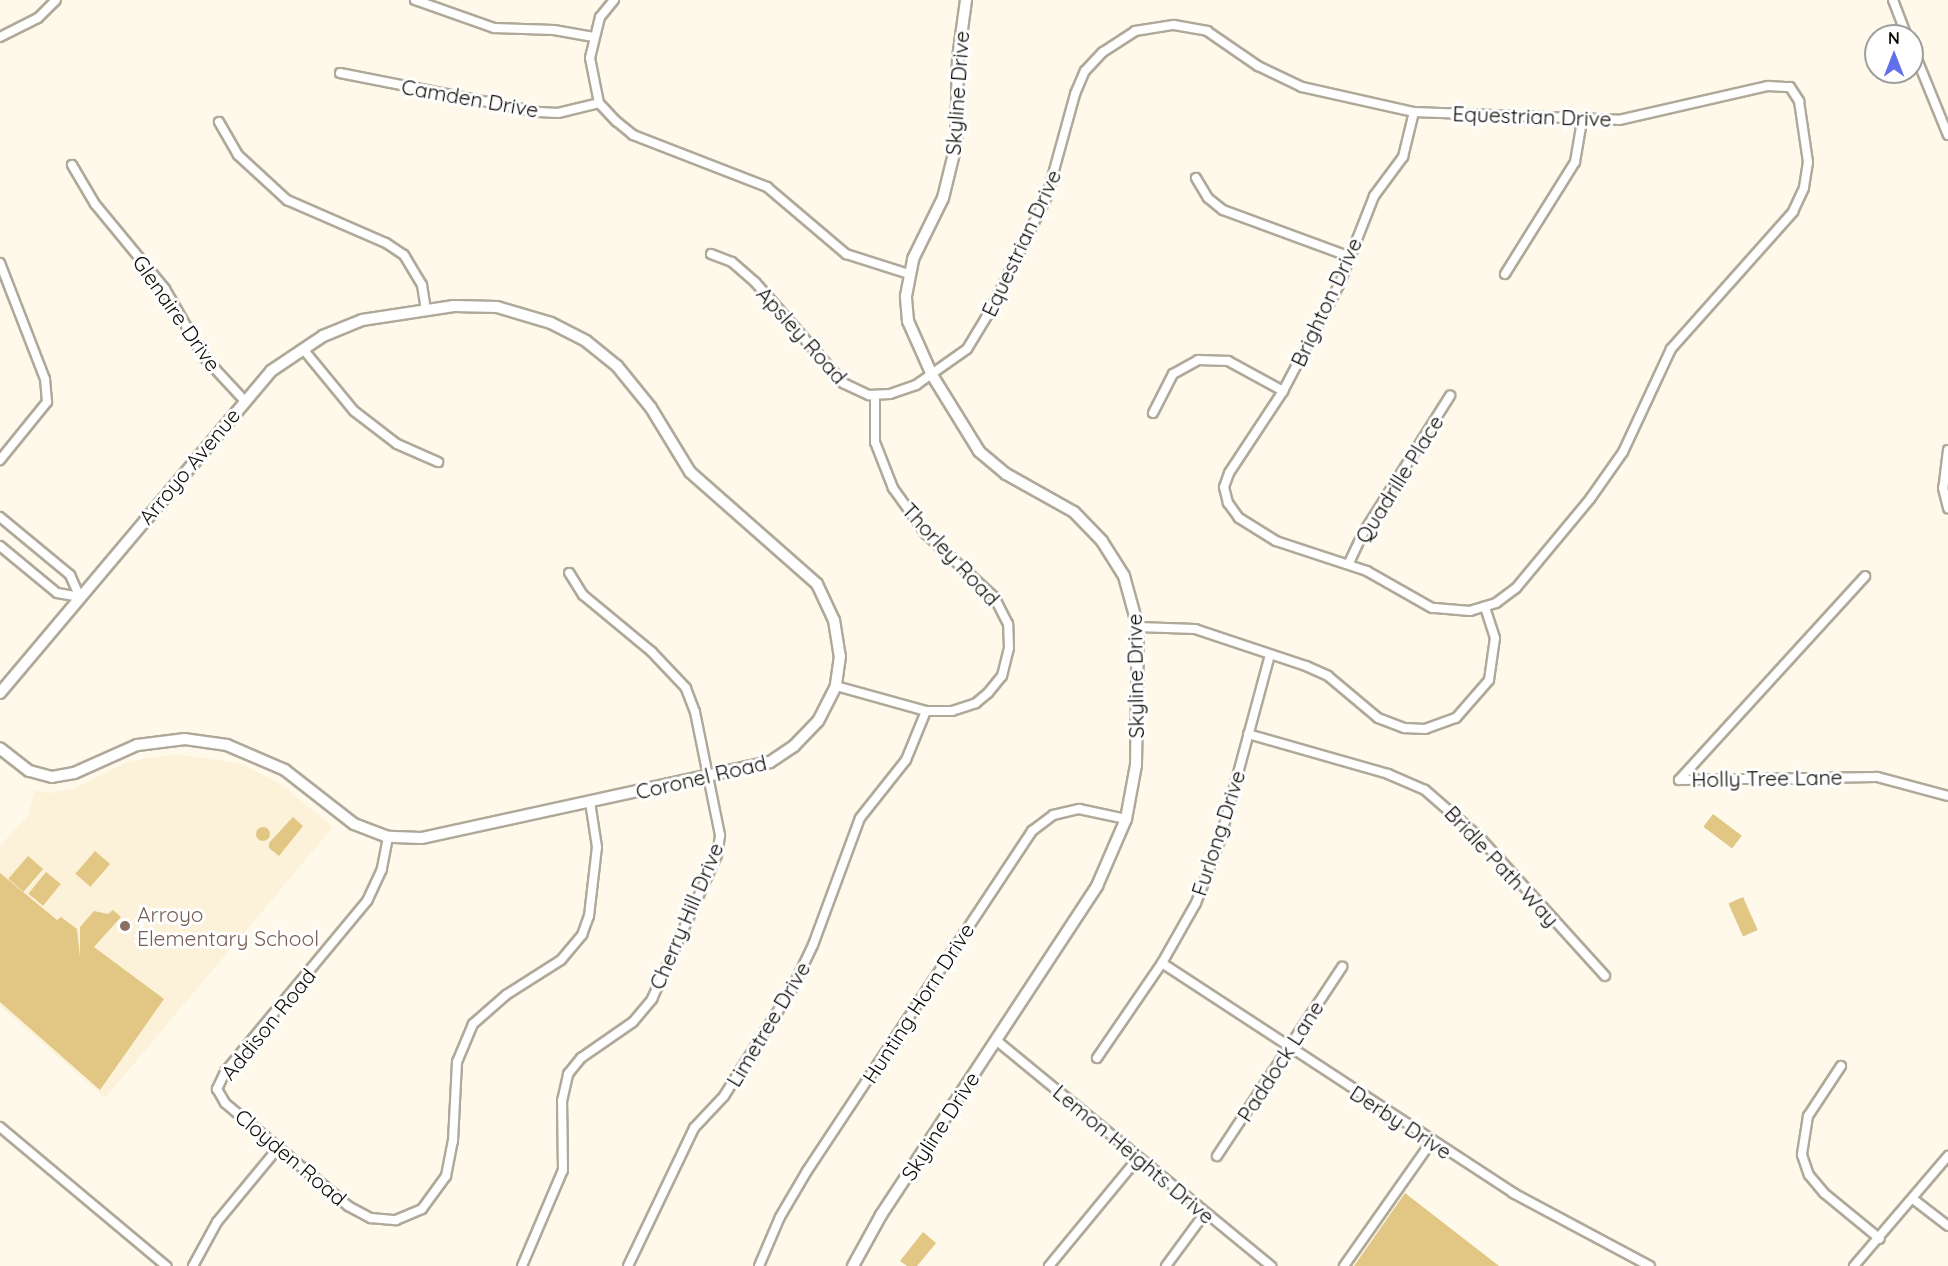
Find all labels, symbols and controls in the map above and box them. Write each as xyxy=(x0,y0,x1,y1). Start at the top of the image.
north arrow xyxy=(1864,24,1924,84)
text: N xyxy=(1888,28,1900,48)
street label: Skyline Drive xyxy=(940,30,974,156)
street label: Camden Drive xyxy=(400,74,540,122)
street label: Equestrian Drive xyxy=(1452,101,1612,131)
street label: Equestrian Drive xyxy=(976,166,1066,320)
street label: Brighton Drive xyxy=(1285,234,1367,370)
street label: Glenaire Drive xyxy=(128,250,226,376)
street label: Apsley Road xyxy=(752,281,852,389)
street label: Arroyo Avenue xyxy=(133,403,245,529)
street label: Quadrille Place xyxy=(1350,410,1448,548)
street label: Thorley Road xyxy=(897,497,1005,611)
street label: Skyline Drive xyxy=(1121,614,1149,738)
street label: Coronel Road xyxy=(633,750,769,804)
street label: Holly Tree Lane xyxy=(1691,764,1843,792)
street label: Furlong Drive xyxy=(1186,767,1250,899)
street label: Bridle Path Way xyxy=(1440,800,1564,932)
street label: Cherry Hill Drive xyxy=(644,839,728,993)
place label: Arroyo Elementary School xyxy=(137,901,319,951)
street label: Hunting Horn Drive xyxy=(857,918,979,1088)
marker: Arroyo Elementary School xyxy=(118,919,132,933)
street label: Limetree Drive xyxy=(721,957,815,1091)
street label: Addison Road xyxy=(215,963,321,1085)
street label: Paddock Lane xyxy=(1232,996,1328,1126)
street label: Skyline Drive xyxy=(896,1067,984,1185)
street label: Lemon Heights Drive xyxy=(1048,1079,1220,1229)
street label: Derby Drive xyxy=(1345,1080,1457,1164)
street label: Cloyden Road xyxy=(230,1103,352,1211)

